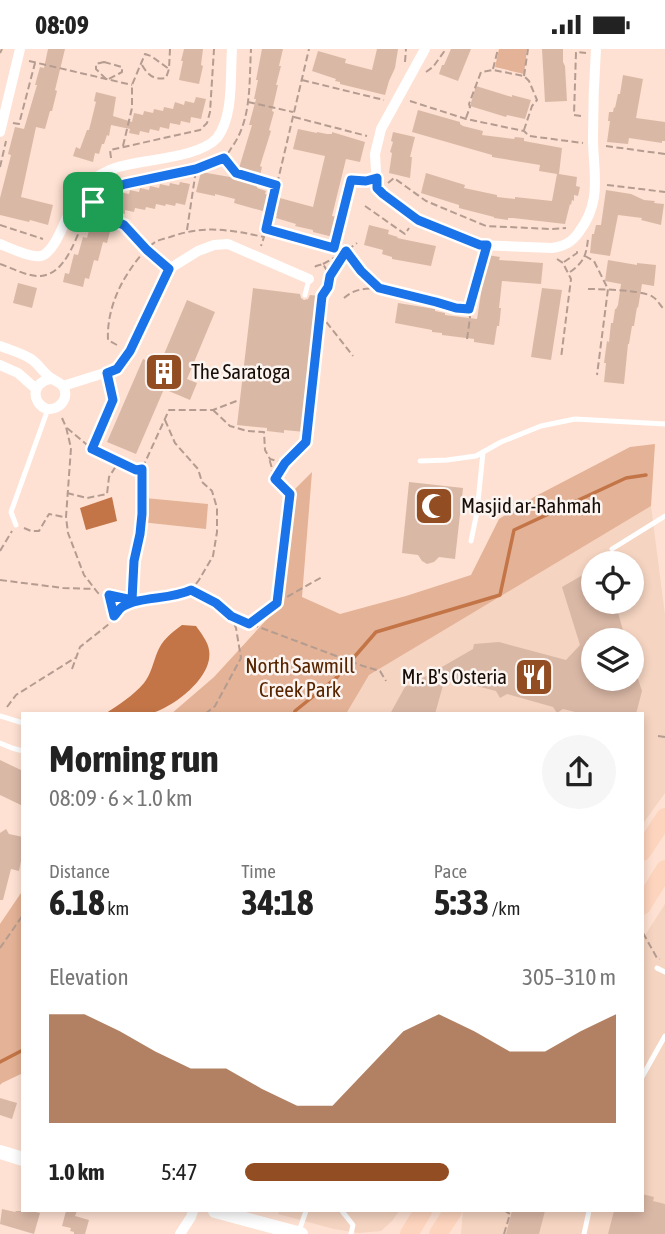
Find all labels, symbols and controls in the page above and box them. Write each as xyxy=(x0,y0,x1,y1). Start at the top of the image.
text: 08:09 xyxy=(35,10,89,40)
pin xyxy=(63,172,123,232)
icon: arrive xyxy=(74,183,112,221)
building icon: The Saratoga xyxy=(143,351,185,393)
place label: The Saratoga xyxy=(191,359,291,383)
mosque icon: Masjid ar-Rahmah xyxy=(413,485,455,527)
place label: Masjid ar-Rahmah xyxy=(461,493,601,517)
map controls xyxy=(581,551,644,691)
button: locate xyxy=(581,551,644,614)
button: layers xyxy=(581,628,644,691)
park label: North Sawmill Creek Park xyxy=(245,653,355,701)
restaurant icon: Mr. B's Osteria xyxy=(513,656,555,698)
place label: Mr. B's Osteria xyxy=(401,664,507,688)
button: share xyxy=(542,735,616,809)
text: Morning run xyxy=(49,737,219,780)
text: 08:09 · 6 × 1.0 km xyxy=(49,785,193,811)
text: Distance xyxy=(49,860,110,882)
text: Time xyxy=(241,860,276,882)
text: Pace xyxy=(434,860,467,882)
text: 6.18 xyxy=(49,882,105,922)
text: 34:18 xyxy=(241,882,313,922)
text: 5:33 xyxy=(434,882,489,922)
text: km xyxy=(105,897,129,919)
text: /km xyxy=(489,897,520,919)
text: Elevation xyxy=(49,964,129,990)
text: 305–310 m xyxy=(522,964,616,990)
text: 1.0 km xyxy=(49,1159,105,1185)
text: 5:47 xyxy=(161,1159,198,1185)

